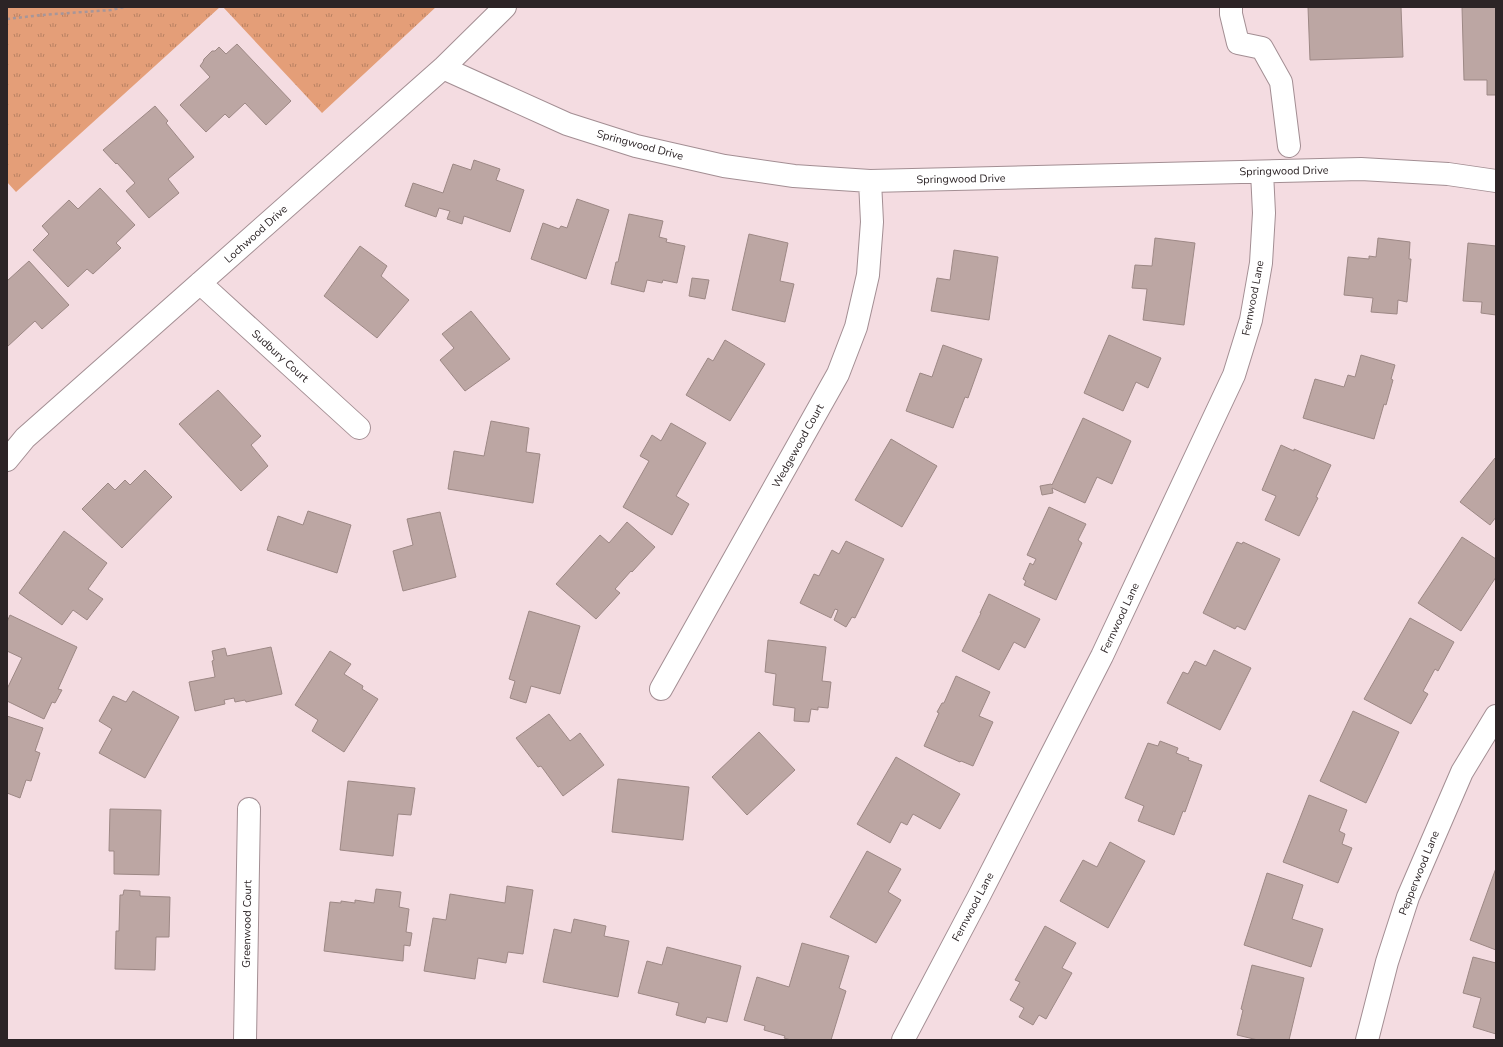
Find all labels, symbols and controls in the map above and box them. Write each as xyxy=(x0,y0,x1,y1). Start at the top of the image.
street label: Springwood Drive xyxy=(595,126,685,164)
street label: Springwood Drive xyxy=(1239,163,1329,179)
street label: Springwood Drive xyxy=(916,171,1006,187)
street label: Lochwood Drive xyxy=(221,202,291,266)
street label: Fernwood Lane xyxy=(1238,259,1268,337)
street label: Sudbury Court xyxy=(248,326,312,386)
street label: Wedgewood Court xyxy=(769,401,827,491)
street label: Fernwood Lane xyxy=(1097,580,1143,656)
street label: Pepperwood Lane xyxy=(1395,828,1443,918)
street label: Fernwood Lane xyxy=(948,870,998,944)
street label: Greenwood Court xyxy=(239,880,255,968)

